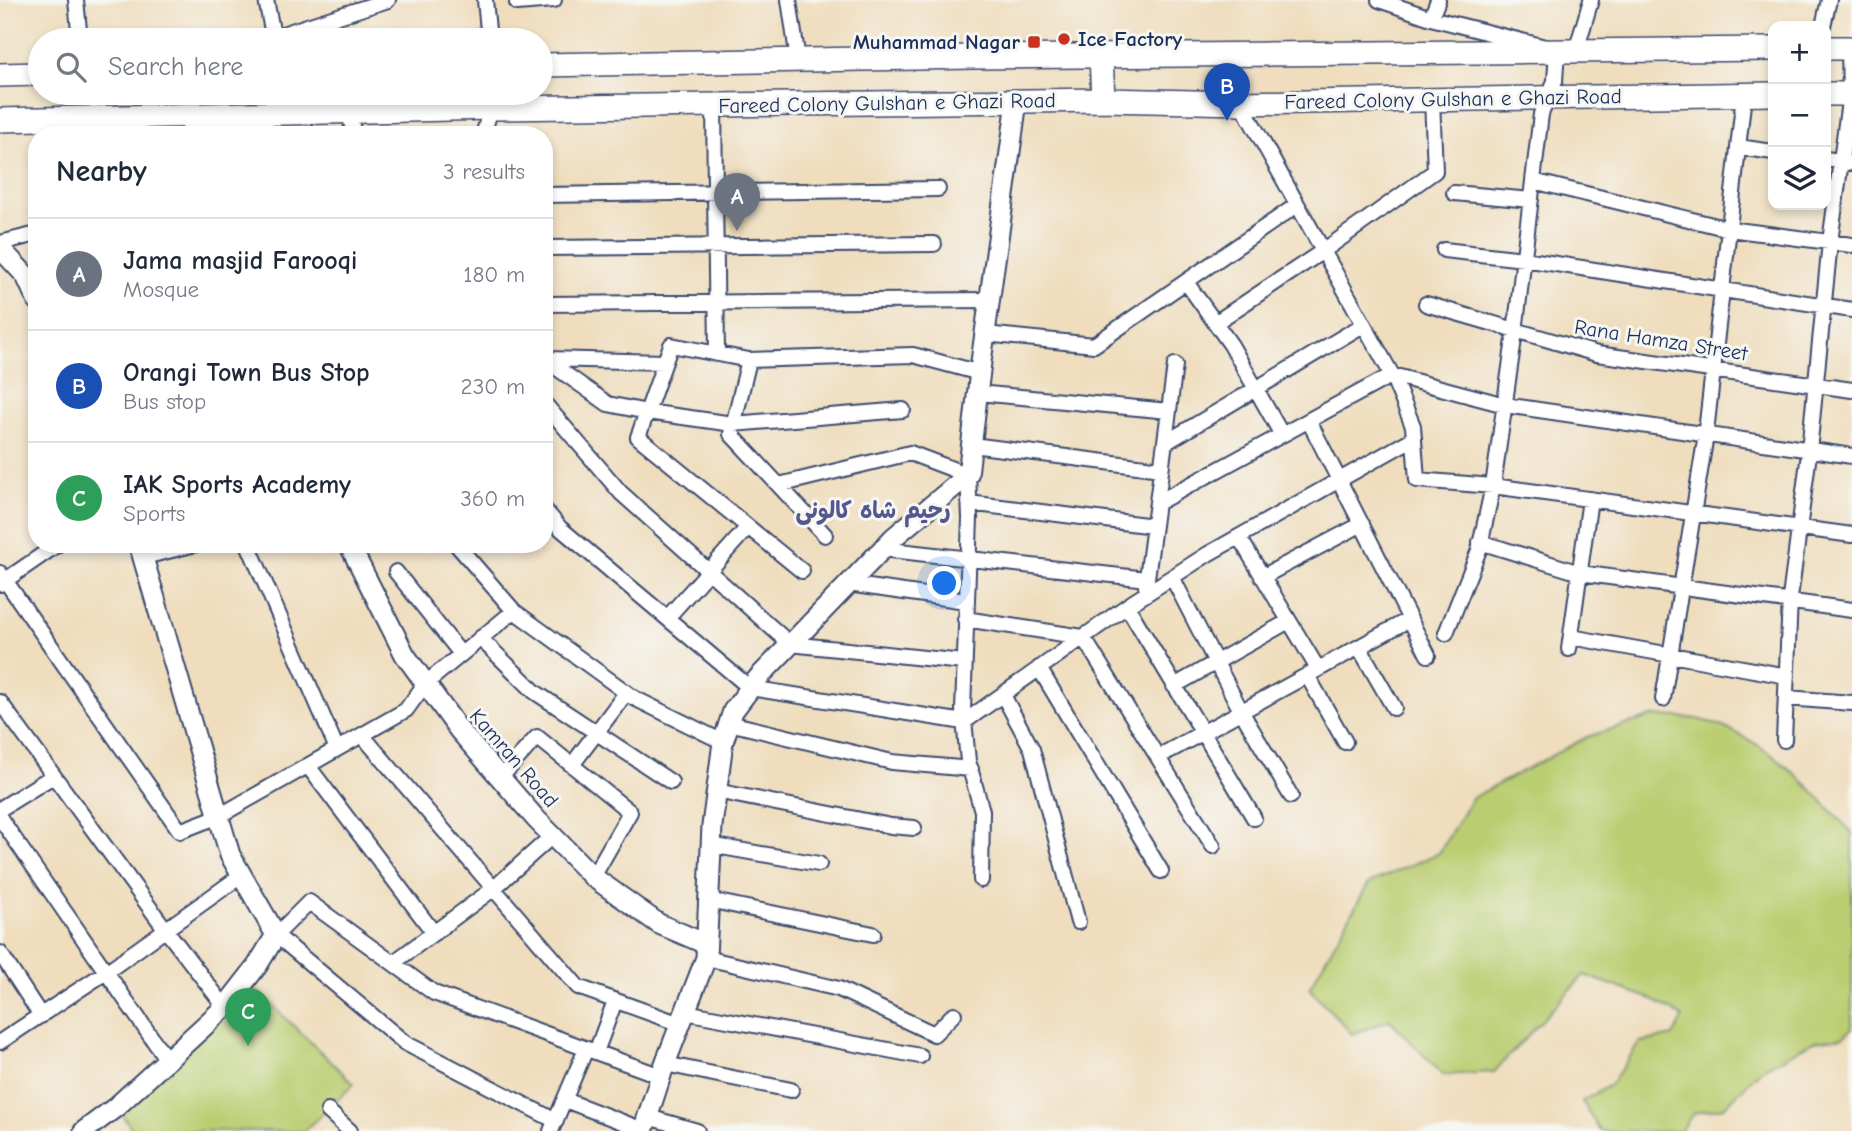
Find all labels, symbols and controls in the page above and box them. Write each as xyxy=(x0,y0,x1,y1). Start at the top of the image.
map controls xyxy=(1768,21,1831,210)
button: + xyxy=(1768,21,1831,84)
place label: Ice Factory xyxy=(1078,27,1183,51)
search box xyxy=(28,28,553,105)
place label: Muhammad Nagar xyxy=(853,30,1021,54)
marker: Ice Factory xyxy=(1056,31,1072,47)
marker: Muhammad Nagar xyxy=(1026,34,1042,50)
icon: search xyxy=(52,48,90,86)
text: Search here xyxy=(108,52,243,82)
pin: B xyxy=(1204,63,1250,121)
street label: Fareed Colony Gulshan e Ghazi Road xyxy=(1284,84,1622,114)
button: − xyxy=(1768,84,1831,147)
street label: Fareed Colony Gulshan e Ghazi Road xyxy=(718,88,1056,118)
button: layers xyxy=(1768,147,1831,210)
text: Nearby xyxy=(56,154,147,189)
text: 3 results xyxy=(443,158,525,185)
pin: A xyxy=(714,173,760,231)
text: Jama masjid Farooqi xyxy=(123,246,357,276)
text: A xyxy=(73,261,85,288)
text: 180 m xyxy=(463,261,525,288)
text: Mosque xyxy=(123,276,199,303)
street label: Rana Hamza Street xyxy=(1573,314,1750,366)
text: Orangi Town Bus Stop xyxy=(123,358,370,388)
text: B xyxy=(72,373,86,400)
text: 230 m xyxy=(461,373,525,400)
text: Bus stop xyxy=(123,388,206,415)
text: IAK Sports Academy xyxy=(123,470,351,500)
text: C xyxy=(72,485,86,512)
text: 360 m xyxy=(460,485,525,512)
district label: رحیم شاہ کالونی xyxy=(795,497,951,528)
text: Sports xyxy=(123,500,185,527)
your location xyxy=(927,566,961,600)
street label: Kamran Road xyxy=(465,704,563,812)
pin: C xyxy=(225,988,271,1046)

